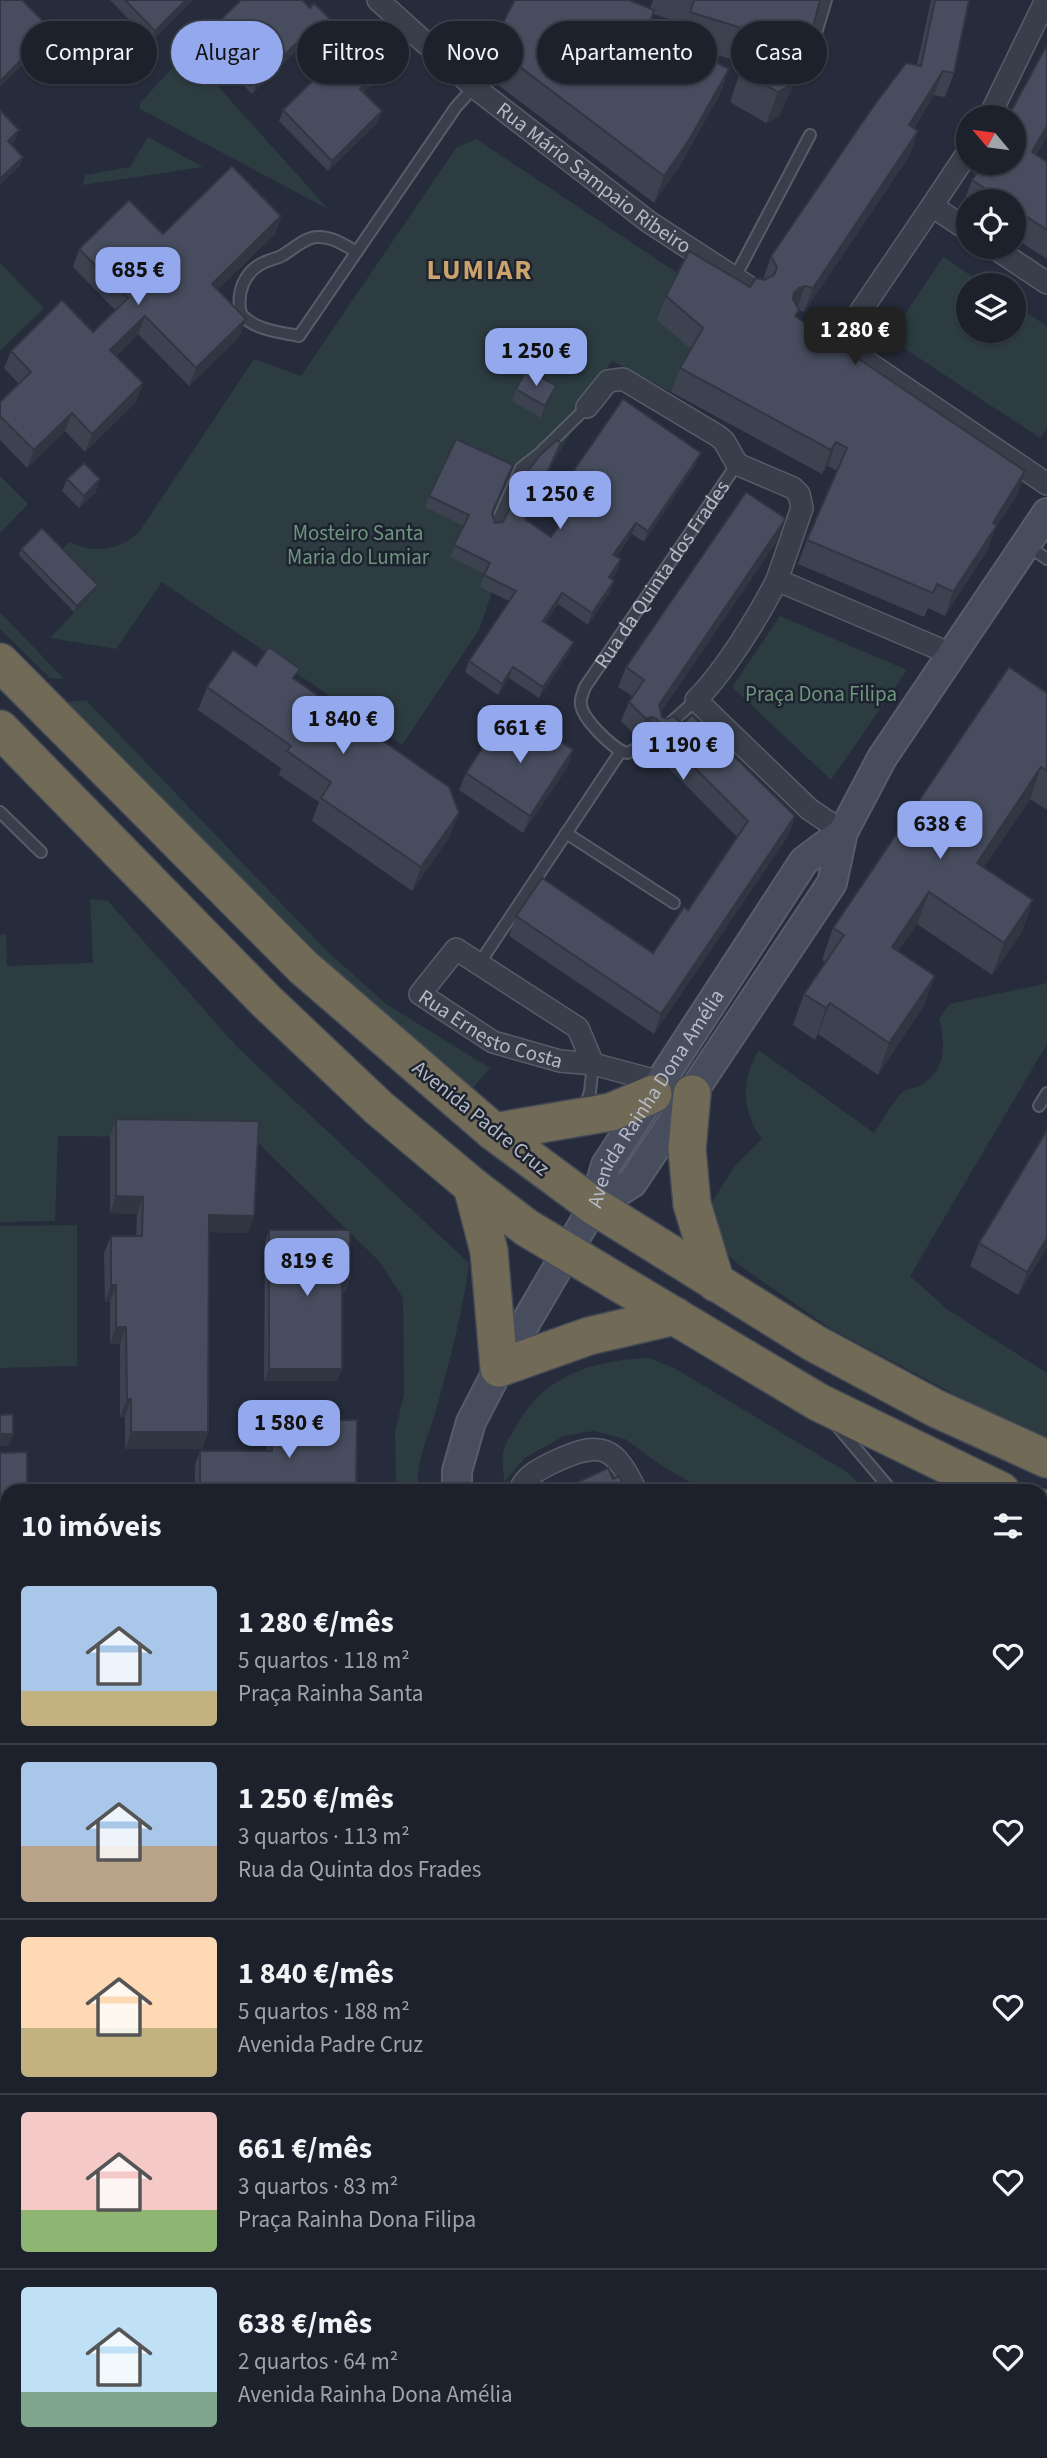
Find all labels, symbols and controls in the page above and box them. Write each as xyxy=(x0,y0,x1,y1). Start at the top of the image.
chip: Comprar xyxy=(21,21,157,84)
chip: Alugar xyxy=(171,21,283,84)
chip: Filtros xyxy=(297,21,409,84)
chip: Novo xyxy=(423,21,523,84)
chip: Apartamento xyxy=(537,21,717,84)
chip: Casa xyxy=(731,21,827,84)
street label: Rua Mário Sampaio Ribeiro xyxy=(490,95,697,261)
north arrow xyxy=(956,105,1026,175)
map controls xyxy=(956,105,1026,343)
button: locate xyxy=(956,189,1026,259)
pin: 685 € xyxy=(89,247,187,307)
district label: LUMIAR xyxy=(426,250,534,290)
text: 685 € xyxy=(111,253,165,286)
button: layers xyxy=(956,273,1026,343)
pin: 1 280 € xyxy=(790,308,920,367)
text: 1 280 € xyxy=(820,313,890,346)
pin: 1 250 € xyxy=(471,328,601,388)
text: 1 250 € xyxy=(501,334,571,367)
pin: 1 250 € xyxy=(495,472,625,531)
street label: Rua da Quinta dos Frades xyxy=(587,474,737,675)
text: 1 250 € xyxy=(525,477,595,510)
park label: Mosteiro Santa Maria do Lumiar xyxy=(287,518,430,572)
park label: Praça Dona Filipa xyxy=(745,679,897,709)
pin: 1 840 € xyxy=(278,696,408,756)
text: 1 840 € xyxy=(308,702,378,735)
pin: 661 € xyxy=(471,706,569,765)
text: 661 € xyxy=(493,711,547,744)
pin: 1 190 € xyxy=(618,722,748,782)
text: 1 190 € xyxy=(648,728,718,761)
pin: 638 € xyxy=(891,802,989,861)
text: 638 € xyxy=(913,807,967,840)
street label: Rua Ernesto Costa xyxy=(413,982,566,1076)
street label: Avenida Rainha Dona Amélia xyxy=(579,983,732,1211)
street label: Avenida Padre Cruz xyxy=(406,1053,556,1183)
pin: 819 € xyxy=(258,1238,356,1298)
text: 819 € xyxy=(280,1244,334,1277)
pin: 1 580 € xyxy=(224,1400,354,1460)
text: 1 580 € xyxy=(254,1406,324,1439)
text: 10 imóveis xyxy=(21,1505,162,1548)
icon: filters xyxy=(989,1507,1027,1545)
text: 1 280 €/mês xyxy=(238,1601,394,1644)
icon: home xyxy=(77,1614,161,1698)
icon: heart xyxy=(989,1637,1027,1675)
text: 5 quartos · 118 m² xyxy=(238,1644,410,1677)
text: Praça Rainha Santa xyxy=(238,1677,423,1710)
text: 1 250 €/mês xyxy=(238,1777,394,1820)
icon: home xyxy=(77,1790,161,1874)
icon: heart xyxy=(989,1813,1027,1851)
text: 3 quartos · 113 m² xyxy=(238,1820,410,1853)
text: Rua da Quinta dos Frades xyxy=(238,1853,481,1886)
text: 1 840 €/mês xyxy=(238,1952,394,1995)
icon: home xyxy=(77,1965,161,2049)
icon: heart xyxy=(989,1988,1027,2026)
text: 5 quartos · 188 m² xyxy=(238,1995,410,2028)
text: Avenida Padre Cruz xyxy=(238,2028,423,2061)
text: 661 €/mês xyxy=(238,2127,372,2170)
icon: home xyxy=(77,2140,161,2224)
icon: heart xyxy=(989,2163,1027,2201)
text: 3 quartos · 83 m² xyxy=(238,2170,398,2203)
text: Praça Rainha Dona Filipa xyxy=(238,2203,476,2236)
text: 638 €/mês xyxy=(238,2302,372,2345)
icon: home xyxy=(77,2315,161,2399)
icon: heart xyxy=(989,2338,1027,2376)
text: 2 quartos · 64 m² xyxy=(238,2345,398,2378)
text: Avenida Rainha Dona Amélia xyxy=(238,2378,513,2411)

